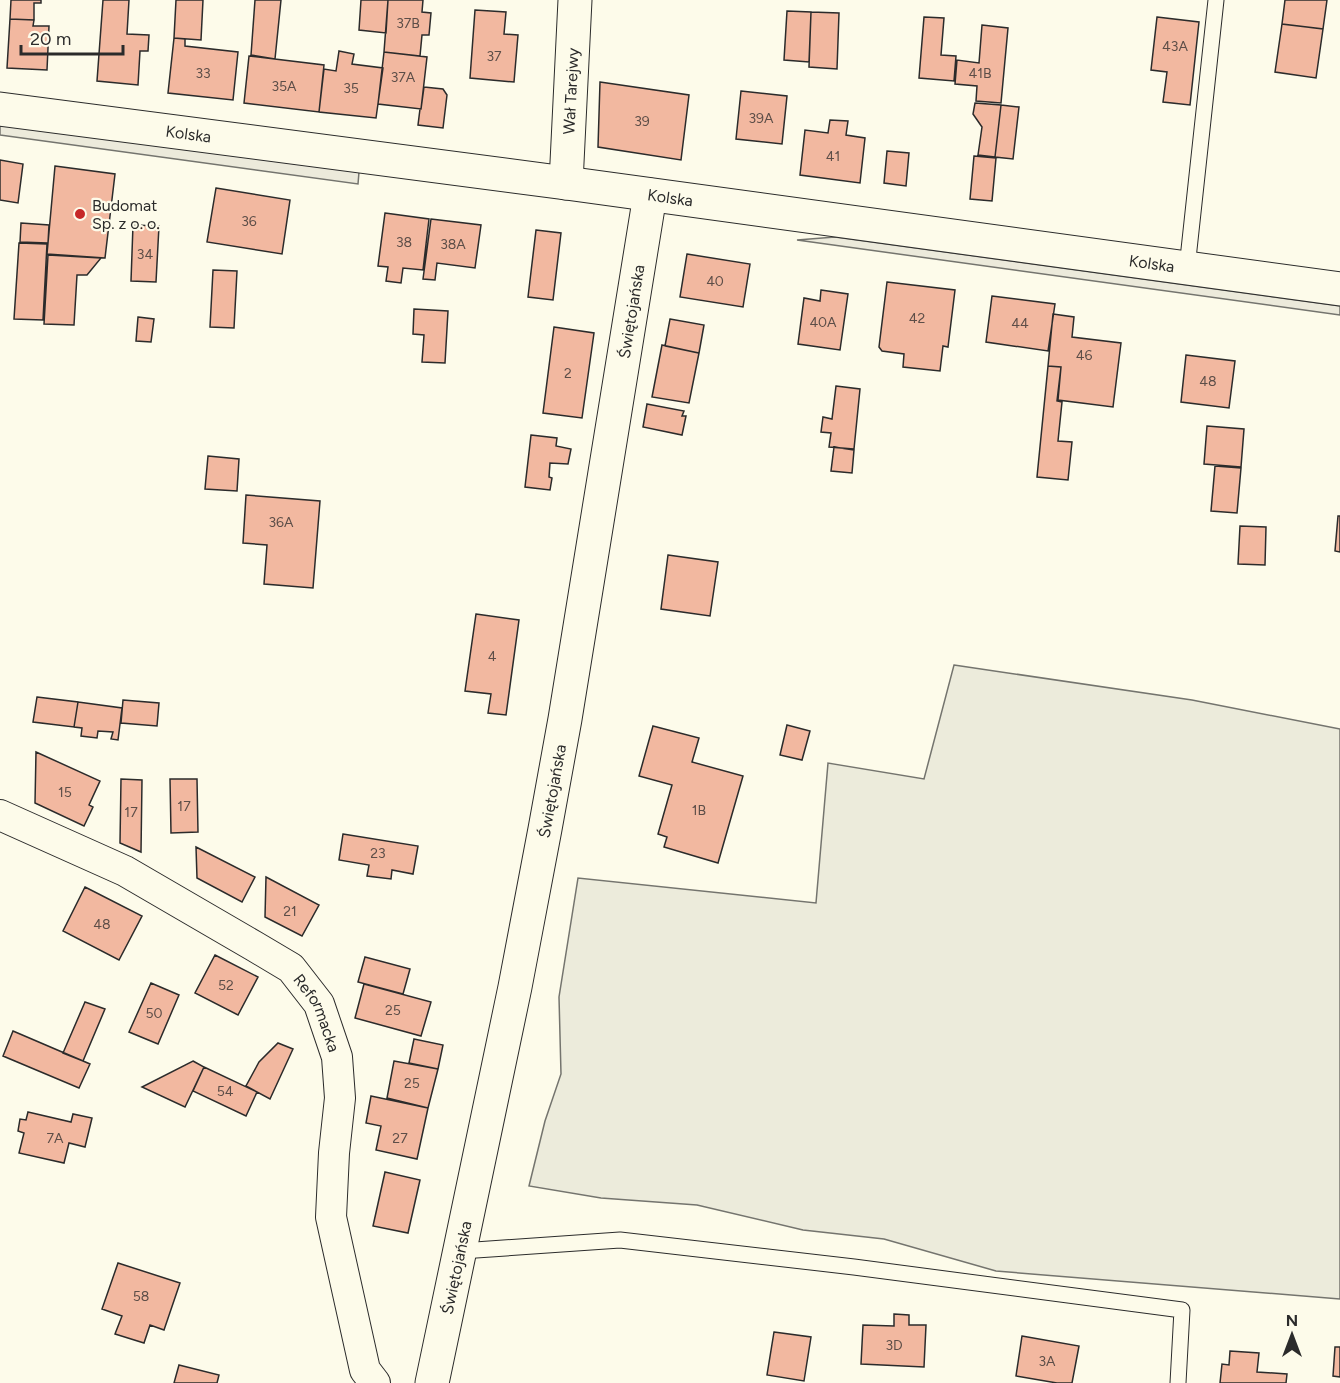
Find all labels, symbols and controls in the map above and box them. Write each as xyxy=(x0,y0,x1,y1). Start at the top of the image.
house number: 37B xyxy=(396,15,420,32)
scale bar xyxy=(21,18,123,56)
text: 20 m xyxy=(30,28,71,50)
house number: 43A xyxy=(1162,38,1188,55)
street label: Wał Tarejwy xyxy=(559,47,583,135)
house number: 37 xyxy=(486,48,502,65)
house number: 33 xyxy=(195,65,211,82)
house number: 41B xyxy=(968,65,992,82)
house number: 37A xyxy=(391,69,416,86)
house number: 35A xyxy=(271,78,297,95)
house number: 35 xyxy=(343,80,359,97)
house number: 39A xyxy=(748,110,774,127)
house number: 39 xyxy=(634,113,650,130)
street label: Kolska xyxy=(164,122,212,147)
house number: 41 xyxy=(826,148,840,165)
street label: Kolska xyxy=(646,185,694,210)
place label: Budomat Sp. z o. o. xyxy=(92,196,160,233)
marker: Budomat Sp. z o. o. xyxy=(73,207,87,221)
house number: 36 xyxy=(241,213,257,230)
house number: 38 xyxy=(396,234,412,251)
house number: 38A xyxy=(440,236,466,253)
house number: 34 xyxy=(137,246,153,263)
street label: Kolska xyxy=(1128,251,1176,276)
street label: Świętojańska xyxy=(615,263,649,360)
house number: 40 xyxy=(706,273,724,290)
house number: 42 xyxy=(909,310,925,327)
house number: 40A xyxy=(809,314,837,331)
house number: 44 xyxy=(1011,315,1029,332)
house number: 46 xyxy=(1076,347,1092,364)
house number: 2 xyxy=(564,365,572,382)
house number: 48 xyxy=(1199,373,1217,390)
house number: 36A xyxy=(268,514,294,531)
house number: 4 xyxy=(488,648,497,665)
street label: Świętojańska xyxy=(535,743,570,840)
house number: 15 xyxy=(58,784,72,801)
house number: 17 xyxy=(177,798,191,815)
house number: 1B xyxy=(692,802,706,819)
house number: 17 xyxy=(124,804,138,821)
house number: 23 xyxy=(370,845,386,862)
house number: 21 xyxy=(283,903,297,920)
house number: 48 xyxy=(93,916,111,933)
street label: Reformacka xyxy=(289,970,344,1055)
house number: 52 xyxy=(218,977,234,994)
house number: 25 xyxy=(385,1002,401,1019)
house number: 50 xyxy=(145,1005,163,1022)
house number: 25 xyxy=(404,1075,420,1092)
house number: 54 xyxy=(217,1083,234,1100)
house number: 7A xyxy=(47,1130,64,1147)
house number: 27 xyxy=(392,1130,408,1147)
street label: Świętojańska xyxy=(438,1219,476,1316)
house number: 58 xyxy=(133,1288,149,1305)
north arrow xyxy=(1262,1305,1322,1365)
text: N xyxy=(1286,1311,1298,1330)
house number: 3D xyxy=(885,1337,903,1354)
house number: 3A xyxy=(1038,1353,1056,1370)

